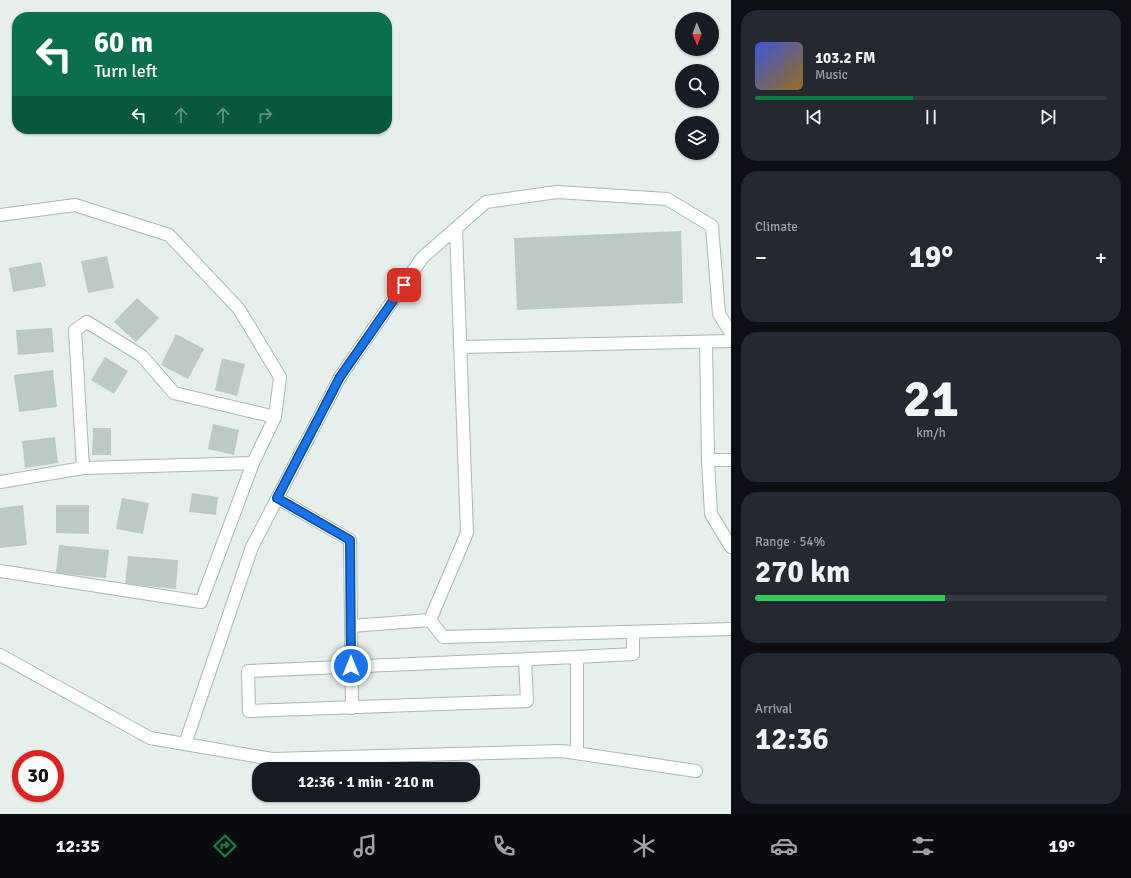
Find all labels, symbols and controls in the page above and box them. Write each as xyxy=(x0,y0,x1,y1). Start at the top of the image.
north arrow xyxy=(675,12,719,56)
map controls xyxy=(675,12,719,160)
text: 60 m xyxy=(94,26,153,60)
icon: left xyxy=(28,28,80,80)
text: 103.2 FM xyxy=(815,49,876,67)
text: Turn left xyxy=(94,60,157,82)
button: search xyxy=(675,64,719,108)
text: Music xyxy=(815,67,848,83)
icon: left xyxy=(128,104,150,126)
icon: ahead xyxy=(170,104,192,126)
icon: ahead xyxy=(212,104,234,126)
icon: right xyxy=(254,104,276,126)
icon: previous xyxy=(803,106,825,128)
icon: pause xyxy=(920,106,942,128)
icon: next xyxy=(1037,106,1059,128)
button: layers xyxy=(675,116,719,160)
text: Climate xyxy=(755,219,798,235)
text: 19° xyxy=(909,239,953,276)
text: − xyxy=(755,244,767,271)
text: + xyxy=(1095,244,1107,271)
pin xyxy=(387,268,421,302)
icon: arrive xyxy=(393,274,415,296)
text: 21 xyxy=(903,367,959,431)
text: km/h xyxy=(916,425,946,441)
text: Range · 54% xyxy=(755,534,825,550)
text: 270 km xyxy=(755,554,850,591)
position arrow xyxy=(330,645,372,687)
text: Arrival xyxy=(755,701,792,717)
text: 12:36 xyxy=(755,721,829,758)
speed limit sign: 30 xyxy=(12,750,64,802)
text: 12:36 · 1 min · 210 m xyxy=(298,773,434,791)
icon: directions xyxy=(211,832,239,860)
icon: music xyxy=(351,832,379,860)
icon: phone xyxy=(490,832,518,860)
icon: climate xyxy=(630,832,658,860)
icon: car xyxy=(770,832,798,860)
icon: filters xyxy=(909,832,937,860)
text: 12:35 xyxy=(56,835,100,857)
text: 19° xyxy=(1049,835,1075,857)

